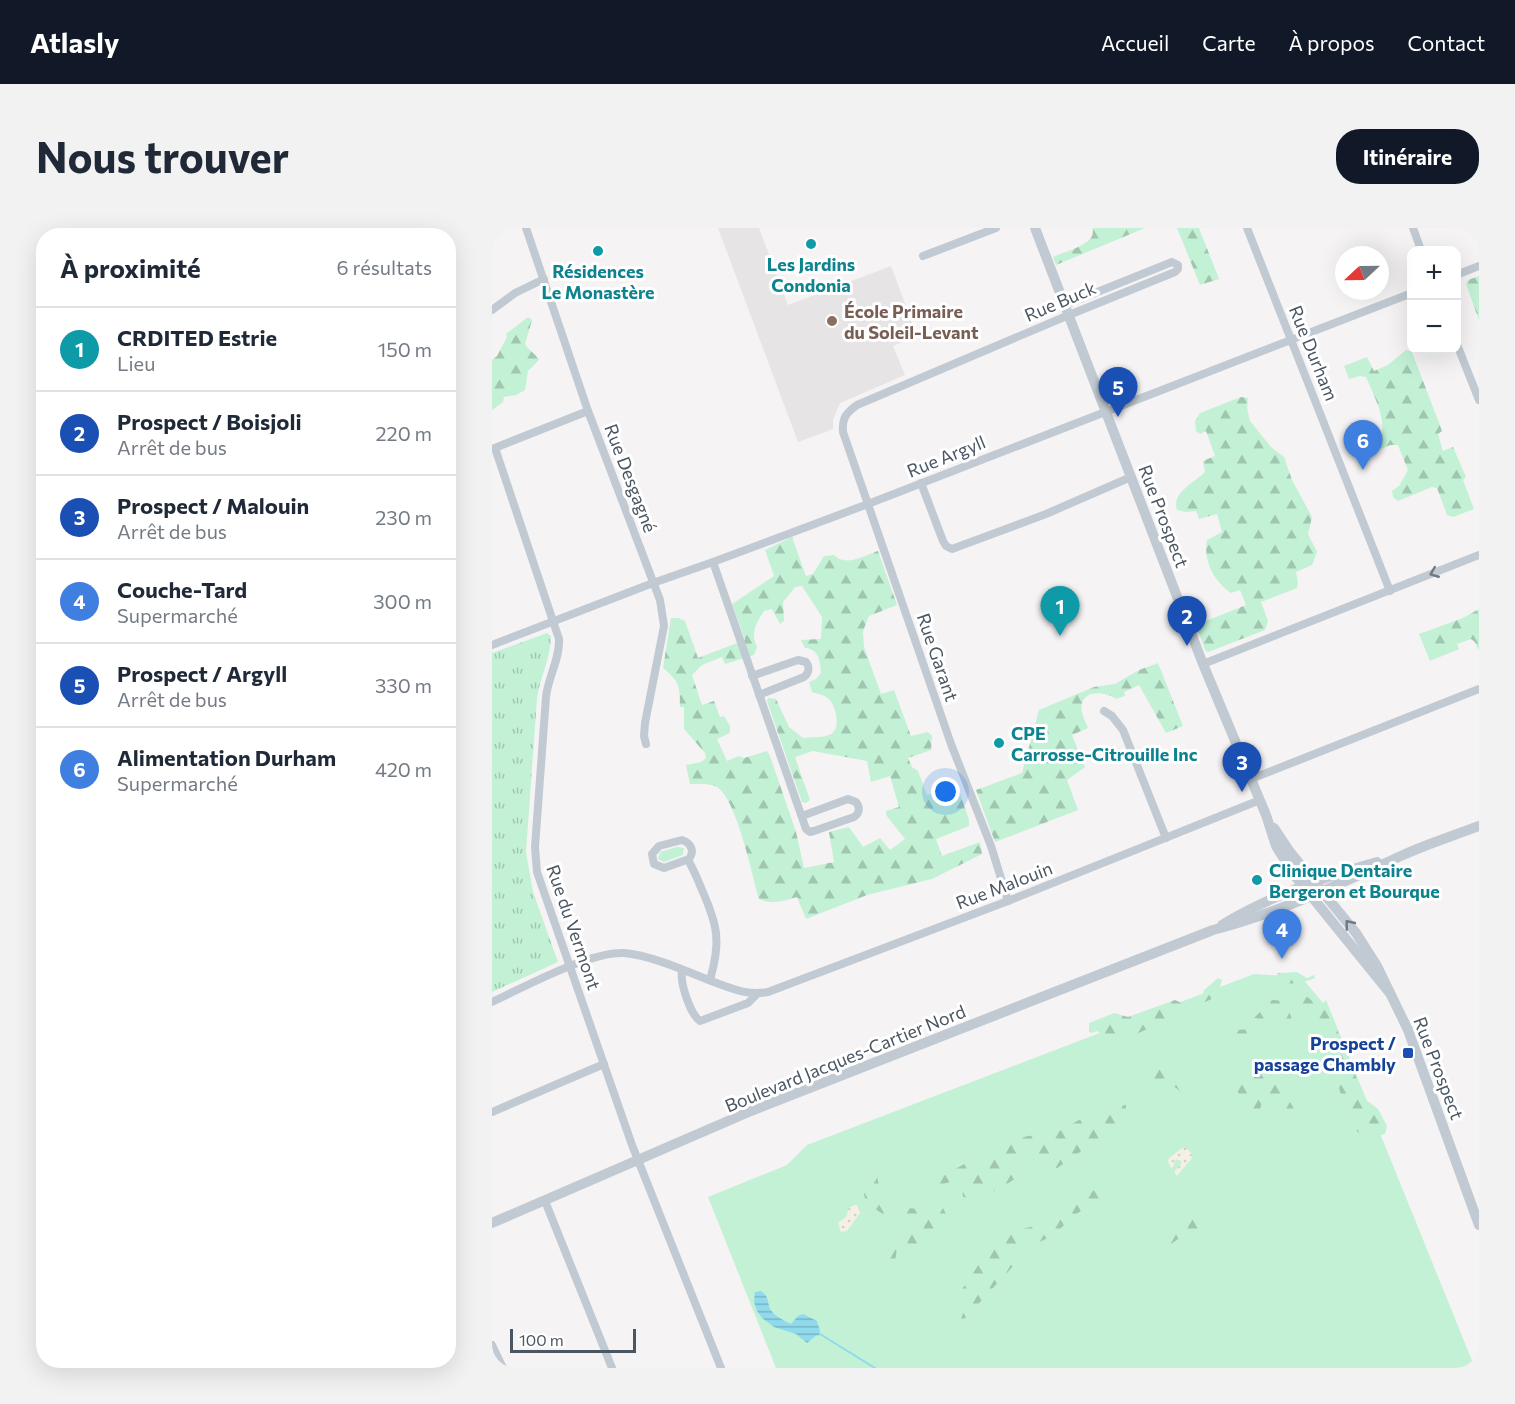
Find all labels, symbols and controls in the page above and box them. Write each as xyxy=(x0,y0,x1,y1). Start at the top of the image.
text: Atlasly xyxy=(30,25,119,59)
text: Accueil xyxy=(1101,30,1169,55)
text: Carte xyxy=(1202,30,1256,55)
text: À propos xyxy=(1289,30,1374,55)
text: Contact xyxy=(1407,30,1485,55)
button: Itinéraire xyxy=(1336,129,1479,184)
text: Nous trouver xyxy=(36,130,289,182)
marker: Les Jardins Condonia xyxy=(804,237,818,251)
marker: Résidences Le Monastère xyxy=(591,244,605,258)
north arrow xyxy=(1335,246,1389,300)
map controls xyxy=(1407,246,1461,354)
button: + xyxy=(1407,246,1461,300)
text: À proximité xyxy=(60,252,201,283)
place label: Les Jardins Condonia xyxy=(767,253,855,296)
text: 6 résultats xyxy=(337,255,432,279)
place label: Résidences Le Monastère xyxy=(541,260,655,303)
street label: Rue Buck xyxy=(1021,276,1099,326)
place label: École Primaire du Soleil-Levant xyxy=(844,300,979,343)
button: − xyxy=(1407,300,1461,354)
street label: Rue Durham xyxy=(1285,302,1343,404)
marker: École Primaire du Soleil-Levant xyxy=(825,314,839,328)
text: CRDITED Estrie xyxy=(117,324,277,351)
text: 1 xyxy=(75,337,84,361)
text: 150 m xyxy=(378,337,432,361)
text: Lieu xyxy=(117,351,155,375)
pin: 5 xyxy=(1098,368,1138,417)
text: Prospect / Boisjoli xyxy=(117,408,302,435)
pin: 6 xyxy=(1344,420,1382,470)
text: 2 xyxy=(74,421,85,445)
text: 220 m xyxy=(376,421,432,445)
street label: Rue Desgagné xyxy=(600,421,662,535)
street label: Rue Argyll xyxy=(903,430,989,482)
text: Arrêt de bus xyxy=(117,435,227,459)
street label: Rue Prospect xyxy=(1134,461,1194,571)
text: Prospect / Malouin xyxy=(117,492,309,519)
text: 3 xyxy=(74,505,85,529)
text: 230 m xyxy=(375,505,432,529)
text: Arrêt de bus xyxy=(117,519,227,543)
one-way arrow xyxy=(1430,566,1441,578)
text: Couche-Tard xyxy=(117,576,247,603)
pin: 1 xyxy=(1040,586,1080,636)
text: 4 xyxy=(73,589,86,613)
text: 300 m xyxy=(373,589,432,613)
pin: 2 xyxy=(1168,596,1206,646)
text: Supermarché xyxy=(117,603,238,627)
street label: Rue Garant xyxy=(913,610,963,704)
text: Prospect / Argyll xyxy=(117,660,287,687)
text: 5 xyxy=(74,673,85,697)
text: 330 m xyxy=(375,673,432,697)
text: Arrêt de bus xyxy=(117,687,227,711)
place label: CPE Carrosse-Citrouille Inc xyxy=(1011,722,1198,765)
marker: CPE Carrosse-Citrouille Inc xyxy=(992,736,1006,750)
pin: 3 xyxy=(1222,742,1262,792)
text: Alimentation Durham xyxy=(117,744,336,771)
text: 6 xyxy=(73,757,86,781)
text: 420 m xyxy=(375,757,432,781)
text: Supermarché xyxy=(117,771,238,795)
your location xyxy=(931,777,960,806)
street label: Rue Malouin xyxy=(953,856,1055,914)
place label: Clinique Dentaire Bergeron et Bourque xyxy=(1269,859,1440,902)
street label: Rue du Vermont xyxy=(542,862,606,992)
marker: Clinique Dentaire Bergeron et Bourque xyxy=(1250,873,1264,887)
pin: 4 xyxy=(1262,910,1302,959)
one-way arrow xyxy=(1345,919,1356,930)
street label: Boulevard Jacques-Cartier Nord xyxy=(721,1000,969,1116)
street label: Rue Prospect xyxy=(1409,1013,1469,1123)
place label: Prospect / passage Chambly xyxy=(1254,1032,1396,1075)
marker: Prospect / passage Chambly xyxy=(1401,1046,1415,1060)
scale bar xyxy=(510,1326,636,1354)
text: 100 m xyxy=(519,1330,564,1349)

